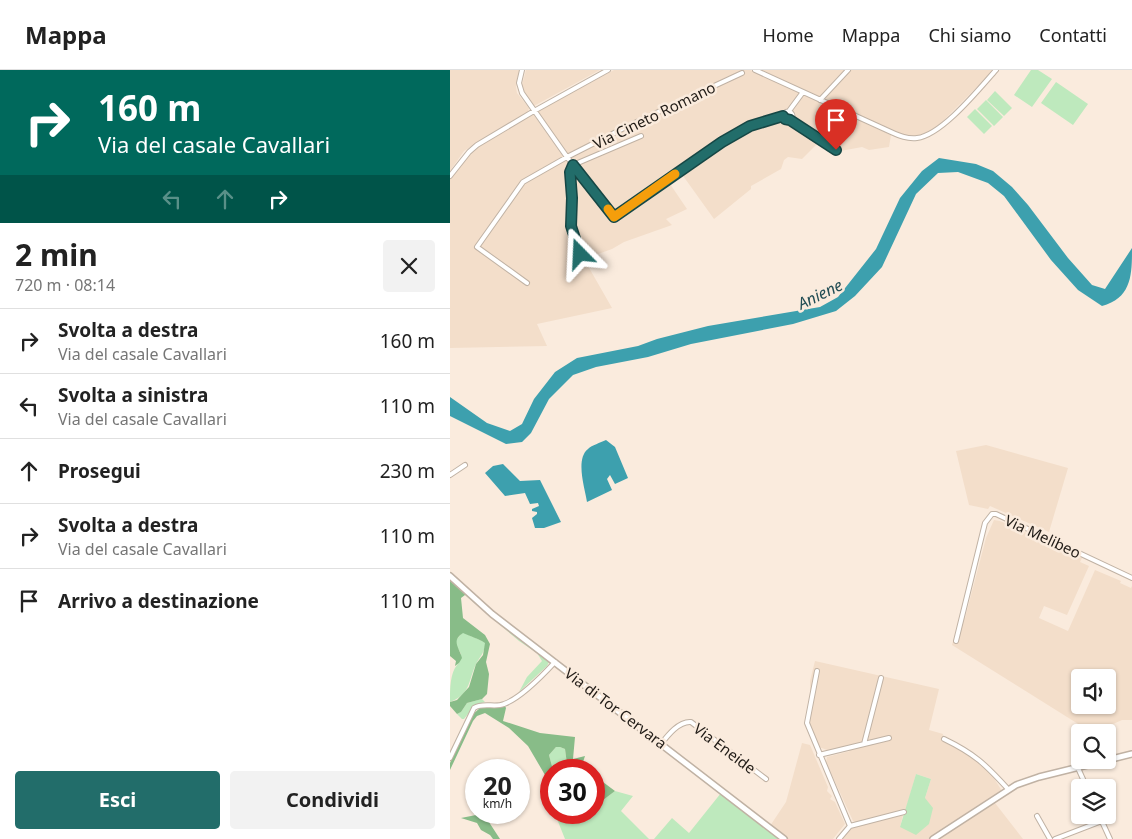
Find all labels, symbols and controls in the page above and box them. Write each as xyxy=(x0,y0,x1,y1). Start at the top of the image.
text: Mappa xyxy=(25,18,107,51)
text: Home xyxy=(763,23,814,47)
text: Mappa xyxy=(842,23,900,47)
text: Chi siamo xyxy=(928,23,1011,47)
text: Contatti xyxy=(1039,23,1107,47)
street label: Via Cineto Romano xyxy=(589,77,719,153)
text: 160 m xyxy=(98,84,201,131)
icon: right xyxy=(15,90,80,155)
pin xyxy=(815,99,857,150)
icon: arrive xyxy=(822,106,850,134)
text: Via del casale Cavallari xyxy=(98,129,330,159)
icon: left xyxy=(158,185,186,213)
icon: ahead xyxy=(211,185,239,213)
icon: right xyxy=(264,185,292,213)
position arrow xyxy=(553,227,605,279)
text: 2 min xyxy=(15,234,98,275)
button: close xyxy=(383,240,435,292)
text: 720 m · 08:14 xyxy=(15,274,115,296)
water label: Aniene xyxy=(793,274,846,315)
text: Svolta a destra xyxy=(58,317,198,343)
icon: right xyxy=(15,327,43,355)
text: 160 m xyxy=(380,328,435,354)
text: Via del casale Cavallari xyxy=(58,343,227,365)
text: Svolta a sinistra xyxy=(58,382,208,408)
icon: left xyxy=(15,392,43,420)
text: 110 m xyxy=(380,393,435,419)
text: Via del casale Cavallari xyxy=(58,408,227,430)
icon: ahead xyxy=(15,457,43,485)
text: Prosegui xyxy=(58,458,141,484)
text: 230 m xyxy=(380,458,435,484)
street label: Via Melibeo xyxy=(1002,510,1084,562)
text: Svolta a destra xyxy=(58,512,198,538)
icon: right xyxy=(15,522,43,550)
text: 110 m xyxy=(380,523,435,549)
text: Via del casale Cavallari xyxy=(58,538,227,560)
icon: arrive xyxy=(15,587,43,615)
text: Arrivo a destinazione xyxy=(58,588,259,614)
text: 110 m xyxy=(380,588,435,614)
street label: Via di Tor Cervara xyxy=(561,663,671,753)
map controls xyxy=(1071,669,1116,824)
button: sound xyxy=(1071,669,1116,714)
street label: Via Eneide xyxy=(690,718,760,778)
button: search xyxy=(1071,724,1116,769)
speed limit sign: 30 xyxy=(540,759,605,824)
text: 20 xyxy=(483,768,512,802)
button: Esci xyxy=(15,771,220,829)
button: Condividi xyxy=(230,771,435,829)
button: layers xyxy=(1071,779,1116,824)
text: km/h xyxy=(483,795,512,812)

